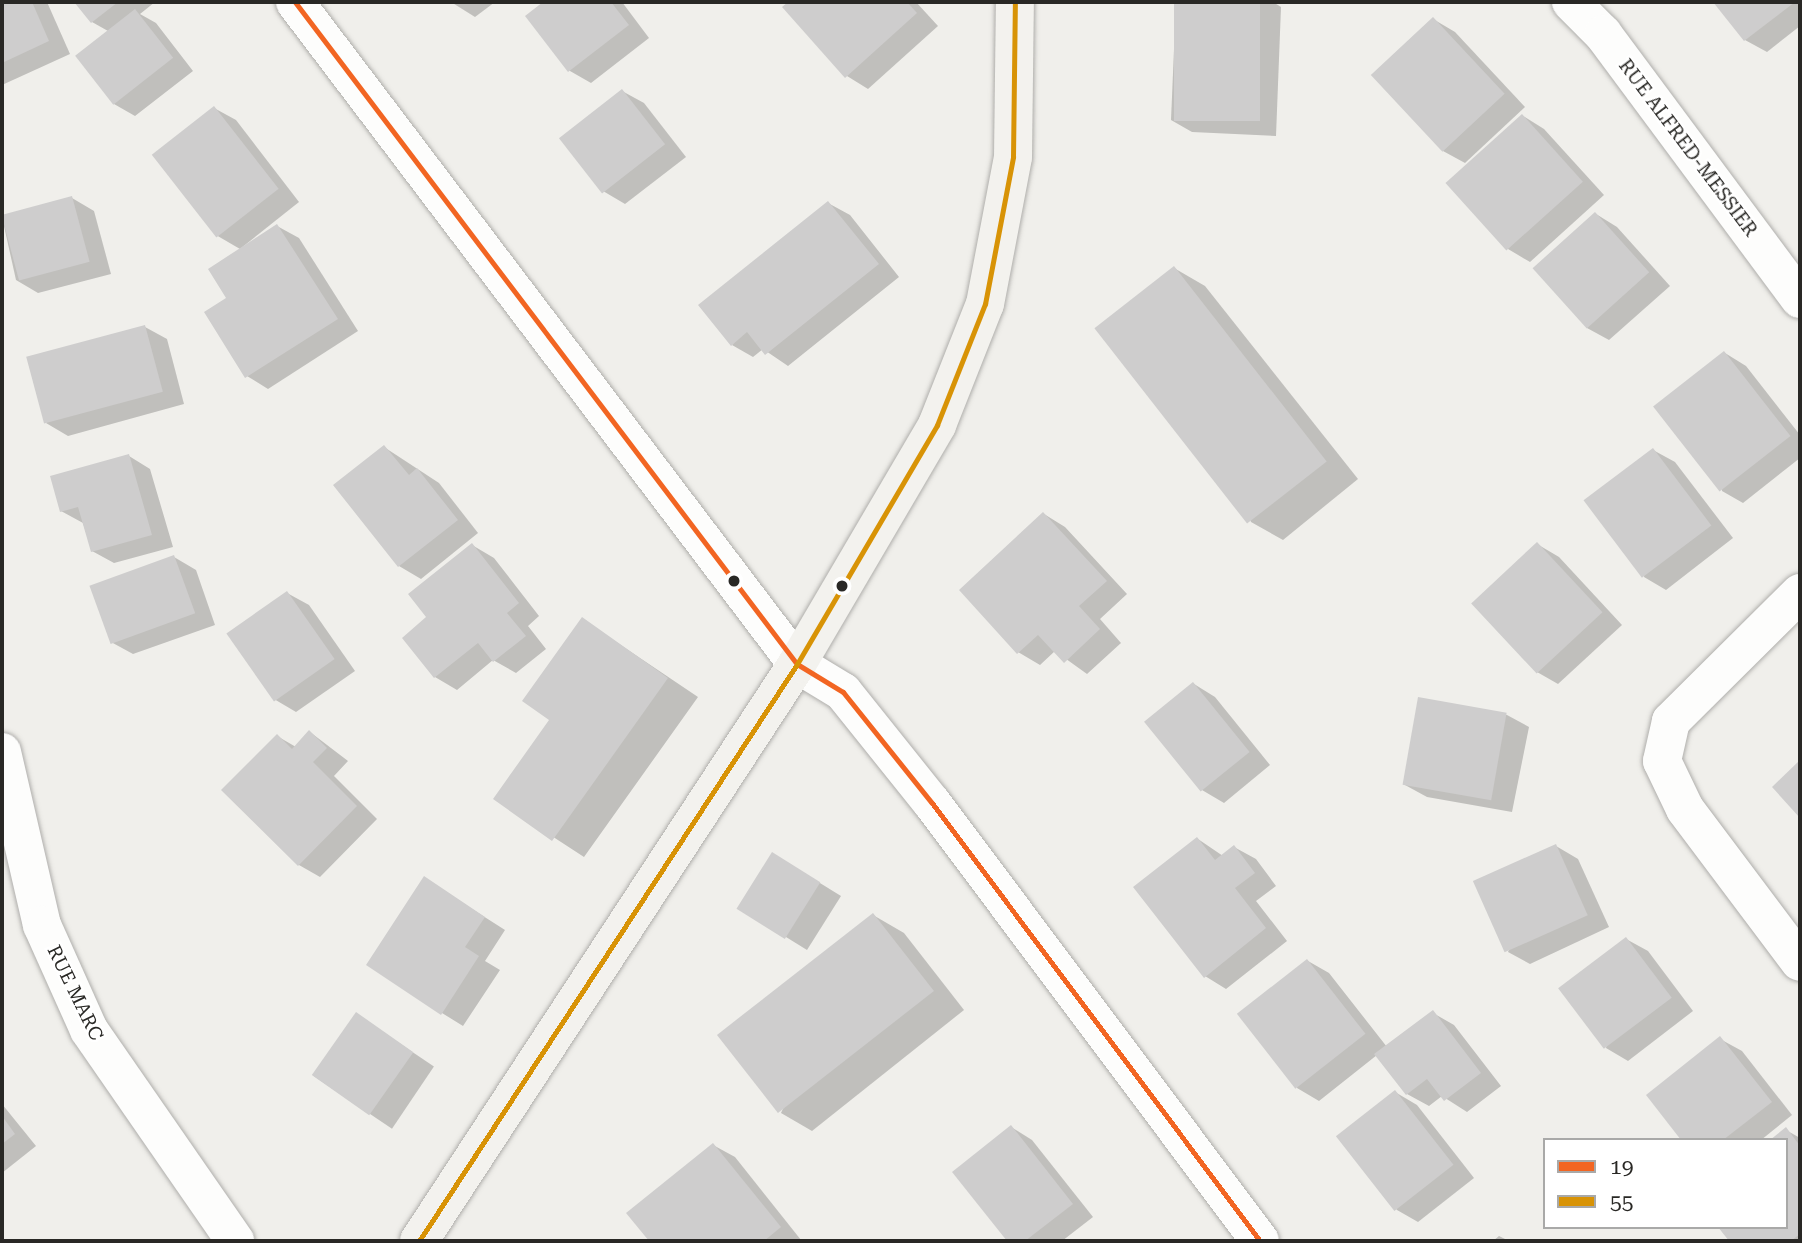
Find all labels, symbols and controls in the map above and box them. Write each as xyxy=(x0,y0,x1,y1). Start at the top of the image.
street label: RUE ALFRED-MESSIER xyxy=(1614,55,1762,241)
unlabelled marker xyxy=(727,574,741,588)
unlabelled marker xyxy=(835,579,849,593)
street label: RUE MARC xyxy=(42,942,108,1044)
legend xyxy=(1543,1138,1788,1229)
text: 19 xyxy=(1610,1155,1634,1179)
text: 55 xyxy=(1610,1190,1634,1214)

